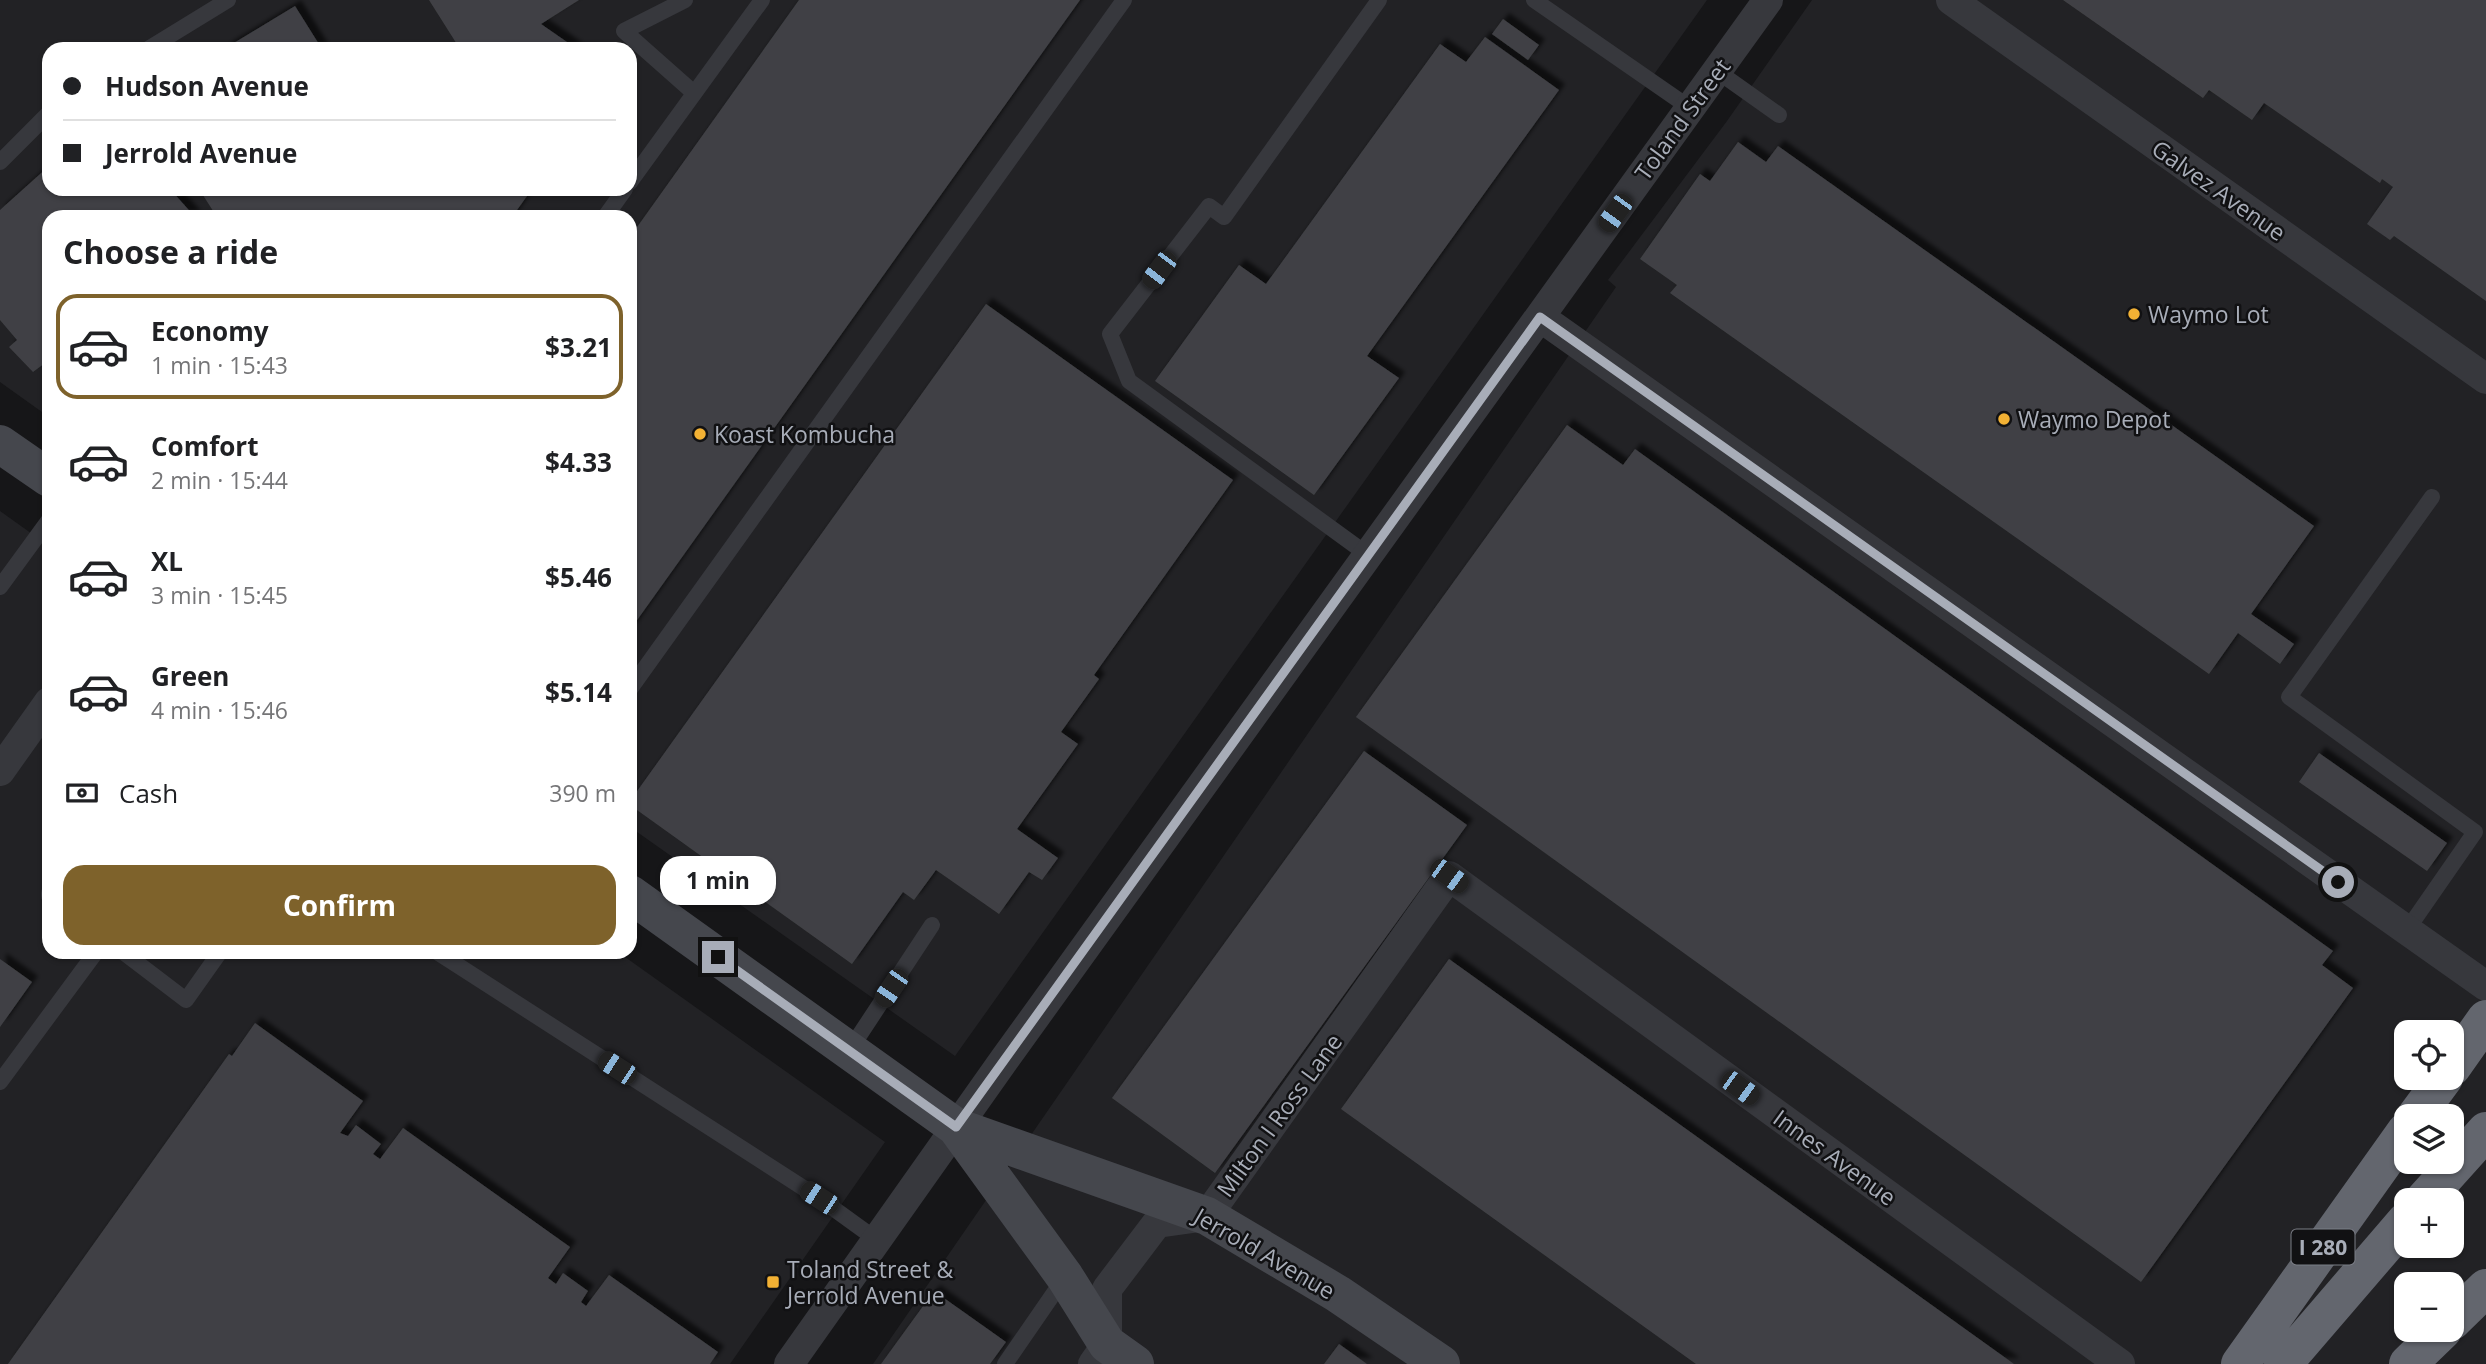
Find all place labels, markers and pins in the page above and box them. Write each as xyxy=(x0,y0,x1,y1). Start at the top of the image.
place label: Waymo Lot xyxy=(2148,298,2269,330)
marker: Waymo Lot xyxy=(2126,306,2142,322)
place label: Waymo Depot xyxy=(2018,403,2170,435)
marker: Waymo Depot xyxy=(1996,411,2012,427)
place label: Koast Kombucha xyxy=(714,418,895,450)
marker: Koast Kombucha xyxy=(692,426,708,442)
place label: Toland Street & Jerrold Avenue xyxy=(785,1253,953,1311)
marker: Toland Street & Jerrold Avenue xyxy=(765,1274,781,1290)

